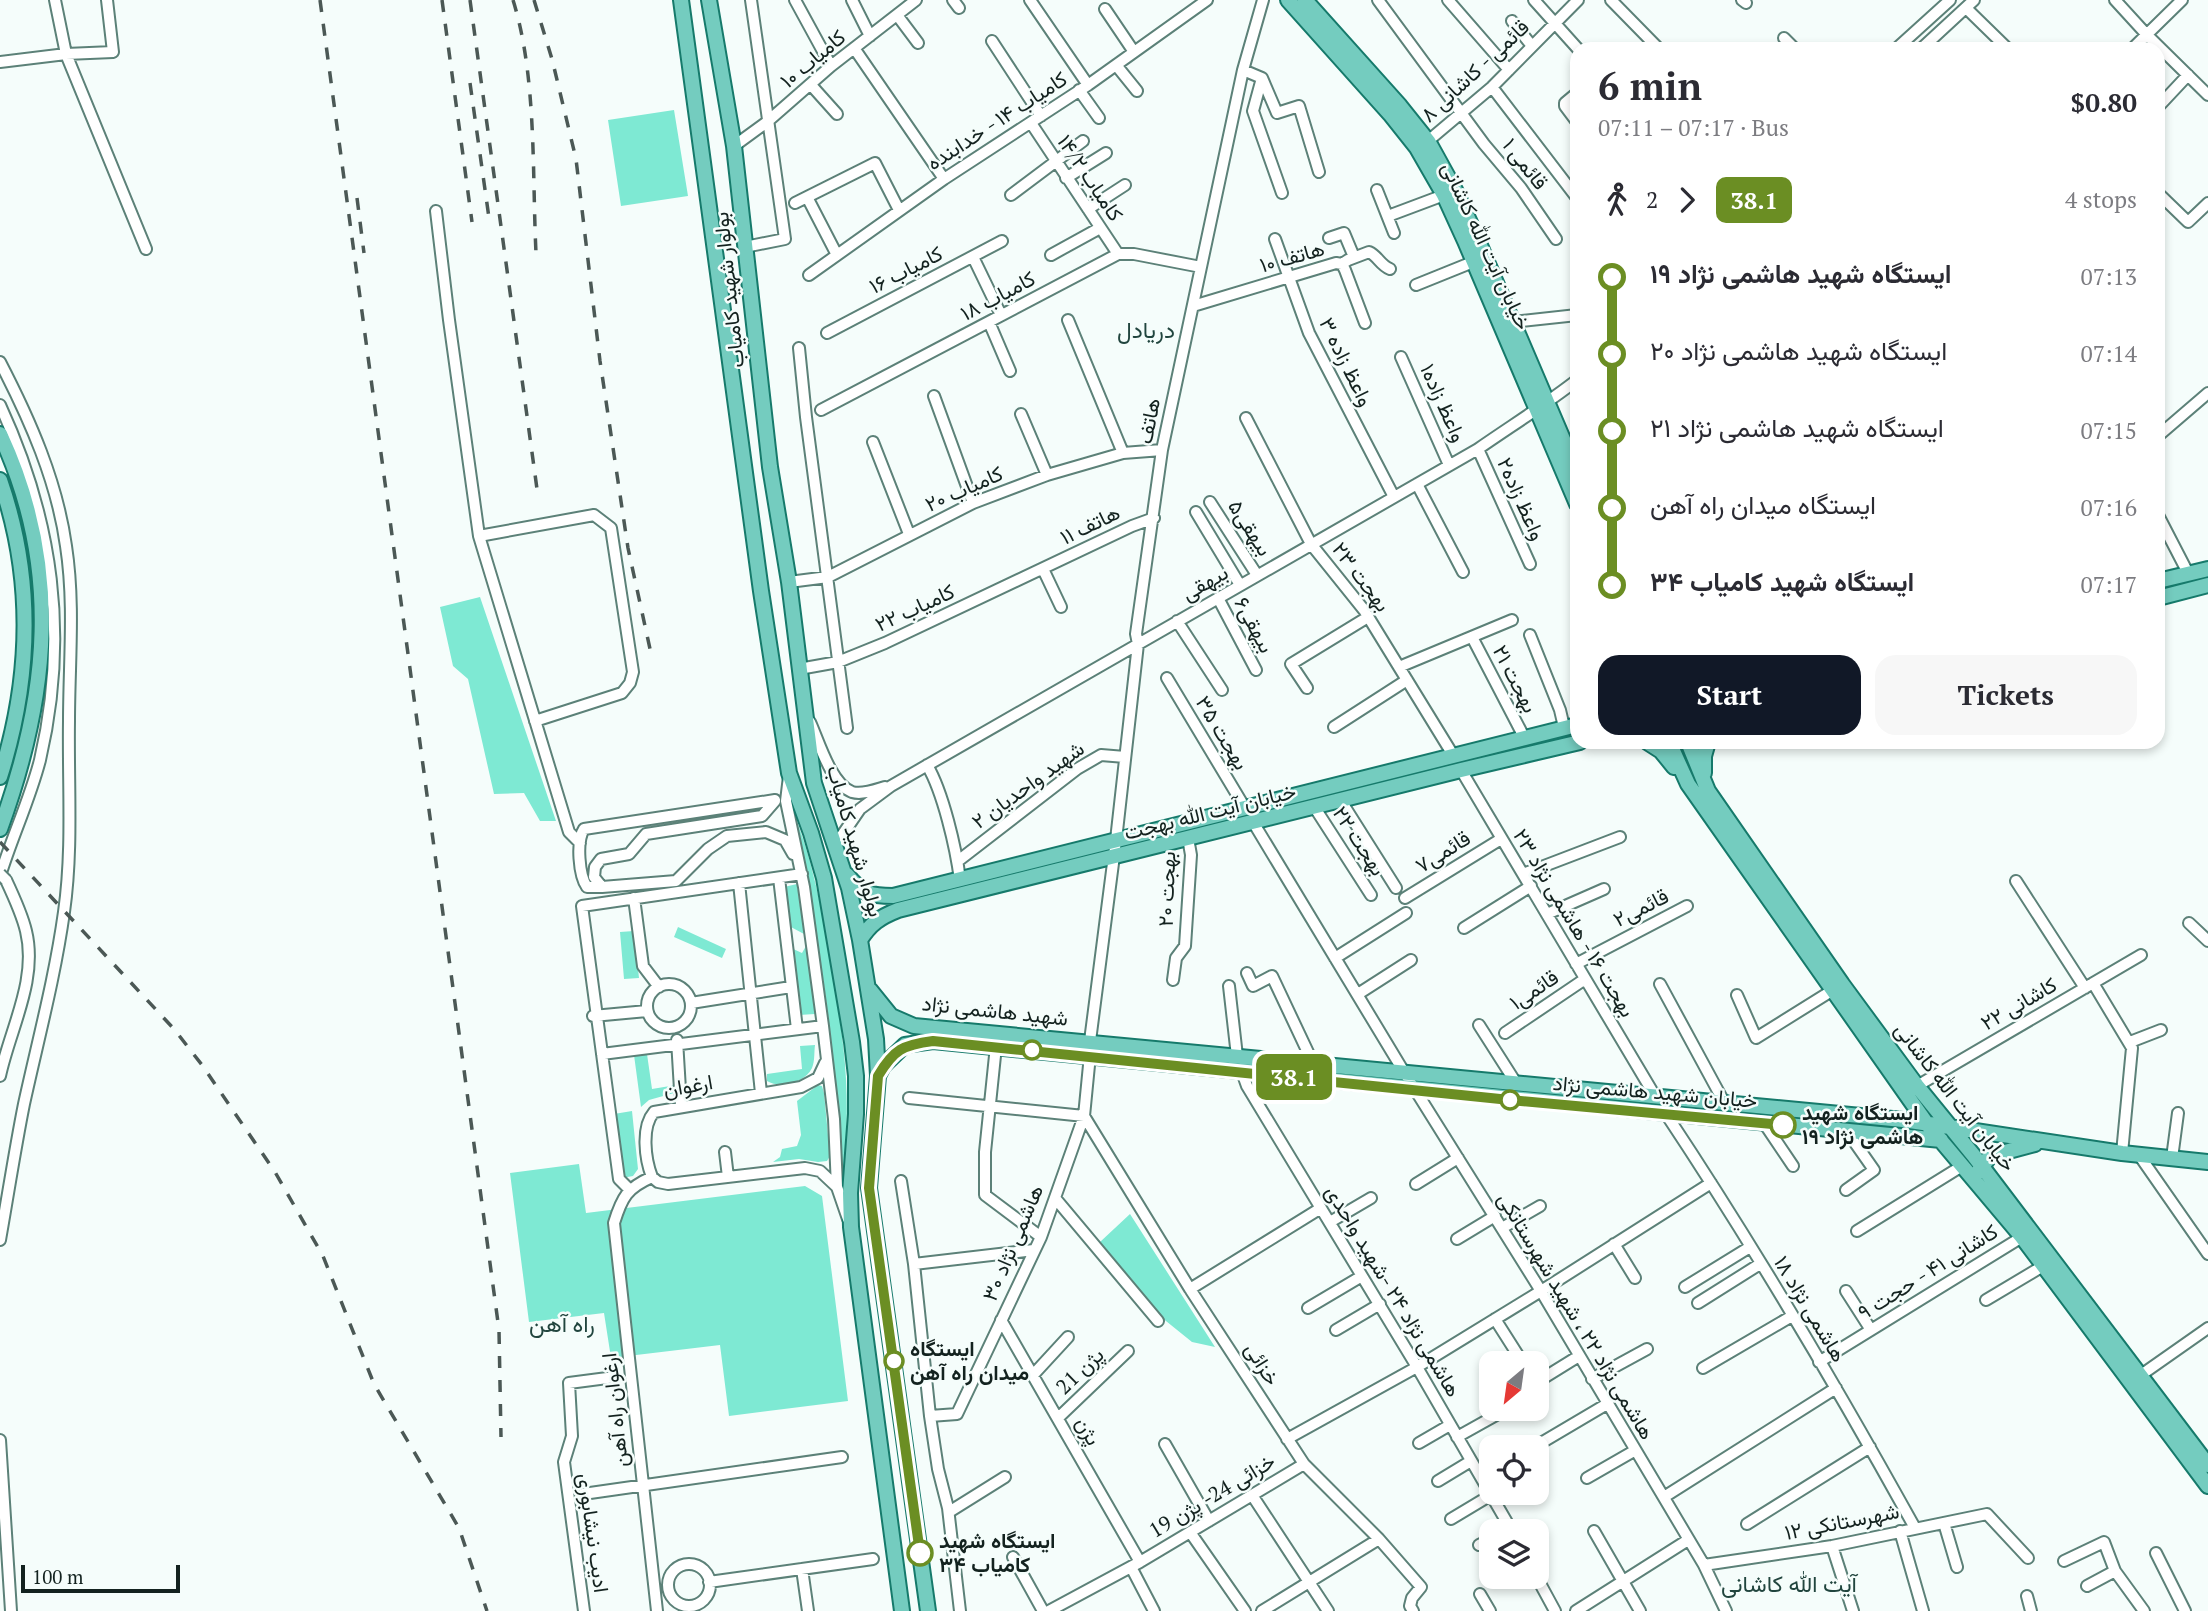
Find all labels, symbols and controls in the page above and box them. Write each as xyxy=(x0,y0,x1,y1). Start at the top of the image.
street label: قائمی - کاشانی ۸ xyxy=(1414,13,1535,128)
street label: کامیاب ۱۰ xyxy=(774,23,851,94)
text: 6 min xyxy=(1598,61,1702,111)
street label: کامیاب ۱۴ - خدابنده xyxy=(921,64,1072,176)
text: $0.80 xyxy=(2071,85,2137,119)
text: 07:11 – 07:17 · Bus xyxy=(1598,112,1789,143)
street label: کامیاب ۱۴/۲ xyxy=(1052,129,1130,226)
street label: قائمی ۱ xyxy=(1497,132,1555,195)
street label: خیابان آیت الله کاشانی xyxy=(1436,157,1538,334)
icon: walk xyxy=(1598,181,1636,219)
icon: forward xyxy=(1668,181,1706,219)
text: 2 xyxy=(1646,184,1658,215)
text: 38.1 xyxy=(1730,184,1778,216)
text: 4 stops xyxy=(2065,184,2137,215)
street label: بولوار شهید کامیاب xyxy=(706,211,750,369)
street label: هاتف ۱۰ xyxy=(1256,233,1327,279)
street label: کامیاب ۱۶ xyxy=(864,239,947,299)
text: ایستگاه شهید هاشمی نژاد ۱۹ xyxy=(1650,256,1952,290)
text: 07:13 xyxy=(2080,261,2137,292)
street label: کامیاب ۱۸ xyxy=(955,264,1040,327)
street label: واعظ زاده ۳ xyxy=(1313,312,1380,411)
district label: دریادل xyxy=(1117,314,1175,345)
text: ایستگاه شهید هاشمی نژاد ۲۰ xyxy=(1650,333,1947,367)
text: 07:14 xyxy=(2080,338,2137,369)
street label: واعظ زاده۱ xyxy=(1414,359,1474,446)
street label: هاتف xyxy=(1130,396,1166,446)
text: ایستگاه شهید هاشمی نژاد ۲۱ xyxy=(1650,410,1944,444)
text: 07:15 xyxy=(2080,415,2137,446)
street label: واعظ زاده۲ xyxy=(1491,453,1553,544)
street label: کامیاب ۲۰ xyxy=(920,459,1007,518)
text: ایستگاه میدان راه آهن xyxy=(1650,487,1876,521)
text: 07:16 xyxy=(2080,492,2137,523)
street label: بیهقی۵ xyxy=(1222,494,1279,561)
street label: هاتف ۱۱ xyxy=(1055,498,1124,551)
street label: بهجت ۲۳ xyxy=(1326,536,1397,617)
street label: بیهقی xyxy=(1176,558,1233,607)
text: ایستگاه شهید کامیاب ۳۴ xyxy=(1650,564,1914,598)
text: 07:17 xyxy=(2080,569,2137,600)
street label: کامیاب ۲۲ xyxy=(870,577,959,638)
street label: بیهقی۶ xyxy=(1228,592,1281,657)
street label: بهجت ۲۱ xyxy=(1487,640,1545,717)
button: Start xyxy=(1598,655,1861,735)
button: Tickets xyxy=(1875,655,2137,735)
street label: بهجت ۳۵ xyxy=(1190,690,1256,775)
street label: شهید واحدیان ۲ xyxy=(966,734,1089,835)
street label: بولوار شهید کامیاب xyxy=(821,762,891,920)
street label: خیابان آیت الله بهجت xyxy=(1121,776,1299,846)
street label: بهجت ۲۲ xyxy=(1327,800,1393,881)
street label: قائمی۷ xyxy=(1410,823,1475,879)
street label: بهجت ۱۶ - هاشمی نژاد ۲۳ xyxy=(1507,823,1642,1022)
street label: بهجت ۲۰ xyxy=(1151,851,1181,927)
street label: قائمی۲ xyxy=(1608,881,1673,933)
street label: قائمی۱ xyxy=(1503,963,1563,1016)
street label: کاشانی ۲۲ xyxy=(1975,970,2062,1036)
street label: شهید هاشمی نژاد xyxy=(921,988,1070,1032)
street label: خیابان آیت الله کاشانی xyxy=(1889,1016,2023,1177)
unlabelled marker xyxy=(1022,1040,1042,1060)
line badge: 38.1 xyxy=(1245,1054,1343,1100)
text: 38.1 xyxy=(1270,1061,1318,1093)
street label: ارغوان xyxy=(661,1067,715,1103)
street label: خیابان شهید هاشمی نژاد xyxy=(1552,1068,1758,1114)
unlabelled marker xyxy=(1500,1090,1520,1110)
place label: ایستگاه شهید هاشمی نژاد ۱۹ xyxy=(1802,1098,1923,1150)
marker: ایستگاه شهید هاشمی نژاد ۱۹ xyxy=(1770,1112,1796,1138)
street label: هاشمی نژاد ۲۴ -شهید واحدی xyxy=(1319,1179,1468,1402)
street label: هاشمی نژاد ۳۰ xyxy=(975,1180,1049,1305)
street label: هاشمی نژاد ۲۲ ، شهید شهرستانکی xyxy=(1492,1187,1662,1444)
street label: کاشانی ۴۱ - حجت ۹ xyxy=(1852,1217,2003,1325)
street label: هاشمی نژاد ۱۸ xyxy=(1768,1250,1854,1367)
district label: راه آهن xyxy=(529,1308,595,1339)
place label: ایستگاه میدان راه آهن xyxy=(910,1334,1029,1386)
street label: خزائی xyxy=(1239,1337,1287,1390)
street label: پژن 21 xyxy=(1049,1341,1110,1401)
street label: ارغوان راه آهن xyxy=(594,1351,634,1469)
marker: ایستگاه میدان راه آهن xyxy=(884,1351,904,1371)
north arrow xyxy=(1479,1351,1549,1421)
map controls xyxy=(1479,1351,1549,1589)
street label: پژن xyxy=(1069,1411,1108,1451)
button: locate xyxy=(1479,1435,1549,1505)
street label: خزائی 24- پژن 19 xyxy=(1143,1446,1280,1545)
street label: ادیب نیشابوری xyxy=(572,1471,616,1594)
street label: شهرستانکی ۱۲ xyxy=(1782,1496,1901,1546)
button: layers xyxy=(1479,1519,1549,1589)
place label: ایستگاه شهید کامیاب ۳۴ xyxy=(939,1526,1056,1578)
marker: ایستگاه شهید کامیاب ۳۴ xyxy=(907,1540,933,1566)
scale bar xyxy=(21,1562,180,1594)
text: 100 m xyxy=(32,1564,83,1589)
district label: آیت الله کاشانی xyxy=(1721,1568,1859,1599)

